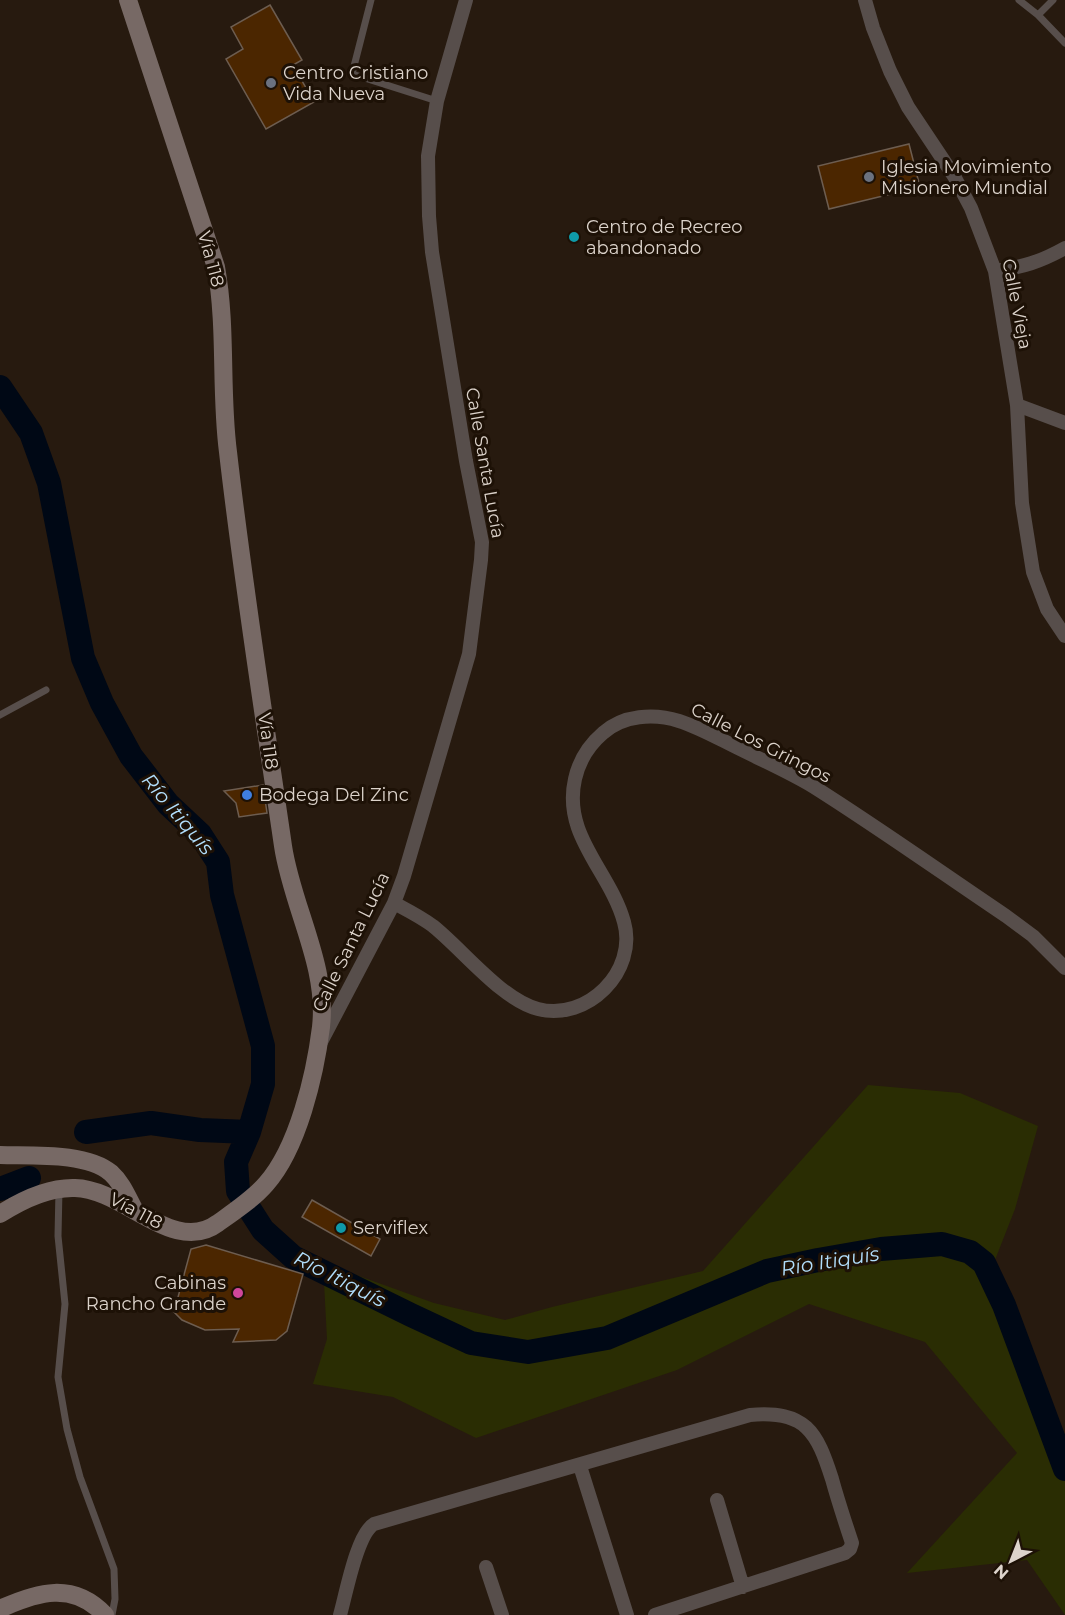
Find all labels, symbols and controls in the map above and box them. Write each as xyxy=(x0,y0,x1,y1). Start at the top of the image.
place label: Centro Cristiano Vida Nueva xyxy=(283,62,428,105)
marker: Centro Cristiano Vida Nueva xyxy=(264,76,278,90)
place label: Iglesia Movimiento Misionero Mundial xyxy=(881,156,1051,199)
marker: Iglesia Movimiento Misionero Mundial xyxy=(862,170,876,184)
place label: Centro de Recreo abandonado xyxy=(586,216,743,259)
street label: Vía 118 xyxy=(193,229,229,289)
marker: Centro de Recreo abandonado xyxy=(567,230,581,244)
street label: Calle Vieja xyxy=(997,257,1037,351)
street label: Calle Santa Lucía xyxy=(461,386,509,540)
street label: Calle Los Gringos xyxy=(687,698,835,788)
street label: Vía 118 xyxy=(253,711,283,771)
water label: Río Itiquís xyxy=(137,768,219,860)
place label: Bodega Del Zinc xyxy=(259,784,409,806)
marker: Bodega Del Zinc xyxy=(240,788,254,802)
street label: Calle Santa Lucía xyxy=(308,869,394,1015)
street label: Vía 118 xyxy=(106,1188,166,1234)
place label: Serviflex xyxy=(353,1217,428,1239)
marker: Serviflex xyxy=(334,1221,348,1235)
water label: Río Itiquís xyxy=(779,1241,881,1281)
water label: Río Itiquís xyxy=(290,1246,390,1312)
place label: Cabinas Rancho Grande xyxy=(86,1272,226,1315)
marker: Cabinas Rancho Grande xyxy=(231,1286,245,1300)
north arrow xyxy=(981,1531,1041,1591)
text: N xyxy=(990,1560,1012,1583)

